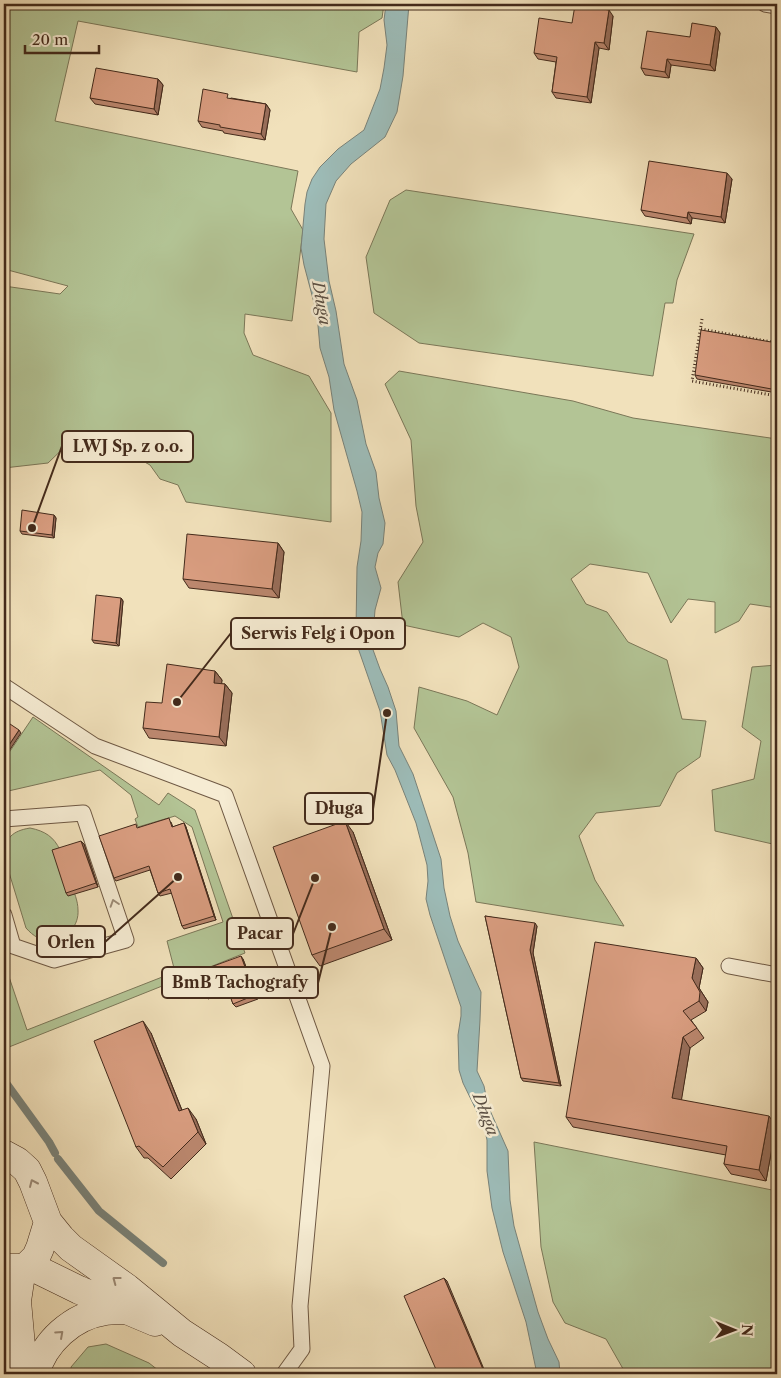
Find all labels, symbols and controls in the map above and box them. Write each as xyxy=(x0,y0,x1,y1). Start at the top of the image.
scale bar xyxy=(25,22,99,54)
text: 20 m xyxy=(32,30,68,49)
water label: Długa xyxy=(308,278,336,327)
callout: LWJ Sp. z o.o. xyxy=(62,431,193,462)
text: LWJ Sp. z o.o. xyxy=(72,436,184,456)
callout: Serwis Felg i Opon xyxy=(231,618,405,649)
text: Serwis Felg i Opon xyxy=(241,623,395,643)
callout: Długa xyxy=(305,793,373,824)
text: Długa xyxy=(315,798,364,818)
one-way arrow xyxy=(109,899,119,908)
callout: Pacar xyxy=(227,918,293,949)
text: Pacar xyxy=(237,923,283,943)
callout: Orlen xyxy=(37,926,105,957)
text: Orlen xyxy=(47,932,95,952)
callout: BmB Tachografy xyxy=(162,967,318,998)
text: BmB Tachografy xyxy=(172,972,309,992)
water label: Długa xyxy=(468,1088,503,1139)
one-way arrow xyxy=(28,1179,39,1188)
one-way arrow xyxy=(113,1278,122,1286)
north arrow xyxy=(708,1306,758,1356)
text: N xyxy=(738,1324,756,1336)
one-way arrow xyxy=(55,1331,64,1340)

